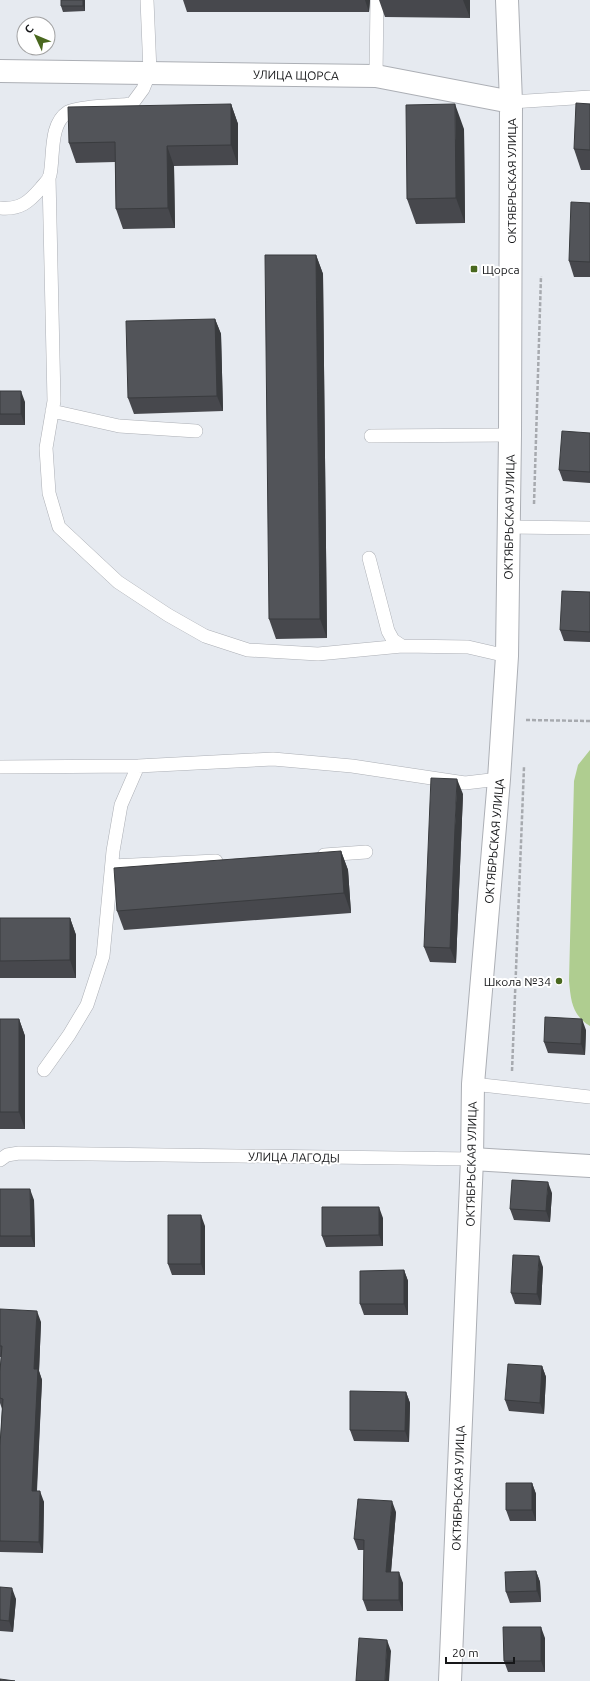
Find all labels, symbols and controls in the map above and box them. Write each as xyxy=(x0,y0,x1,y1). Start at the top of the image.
north arrow xyxy=(16,16,56,56)
text: С xyxy=(22,22,36,36)
street label: УЛИЦА ЩОРСА xyxy=(253,68,339,82)
street label: ОКТЯБРЬСКАЯ УЛИЦА xyxy=(505,118,518,244)
place label: Щорса xyxy=(482,263,520,276)
marker: Щорса xyxy=(469,264,479,274)
street label: ОКТЯБРЬСКАЯ УЛИЦА xyxy=(501,454,517,580)
street label: ОКТЯБРЬСКАЯ УЛИЦА xyxy=(482,778,506,904)
place label: Школа №34 xyxy=(484,975,551,988)
marker: Школа №34 xyxy=(554,976,564,986)
street label: ОКТЯБРЬСКАЯ УЛИЦА xyxy=(463,1101,479,1227)
street label: УЛИЦА ЛАГОДЫ xyxy=(248,1150,340,1164)
street label: ОКТЯБРЬСКАЯ УЛИЦА xyxy=(449,1425,467,1551)
scale bar xyxy=(446,1639,514,1665)
text: 20 m xyxy=(452,1646,479,1659)

